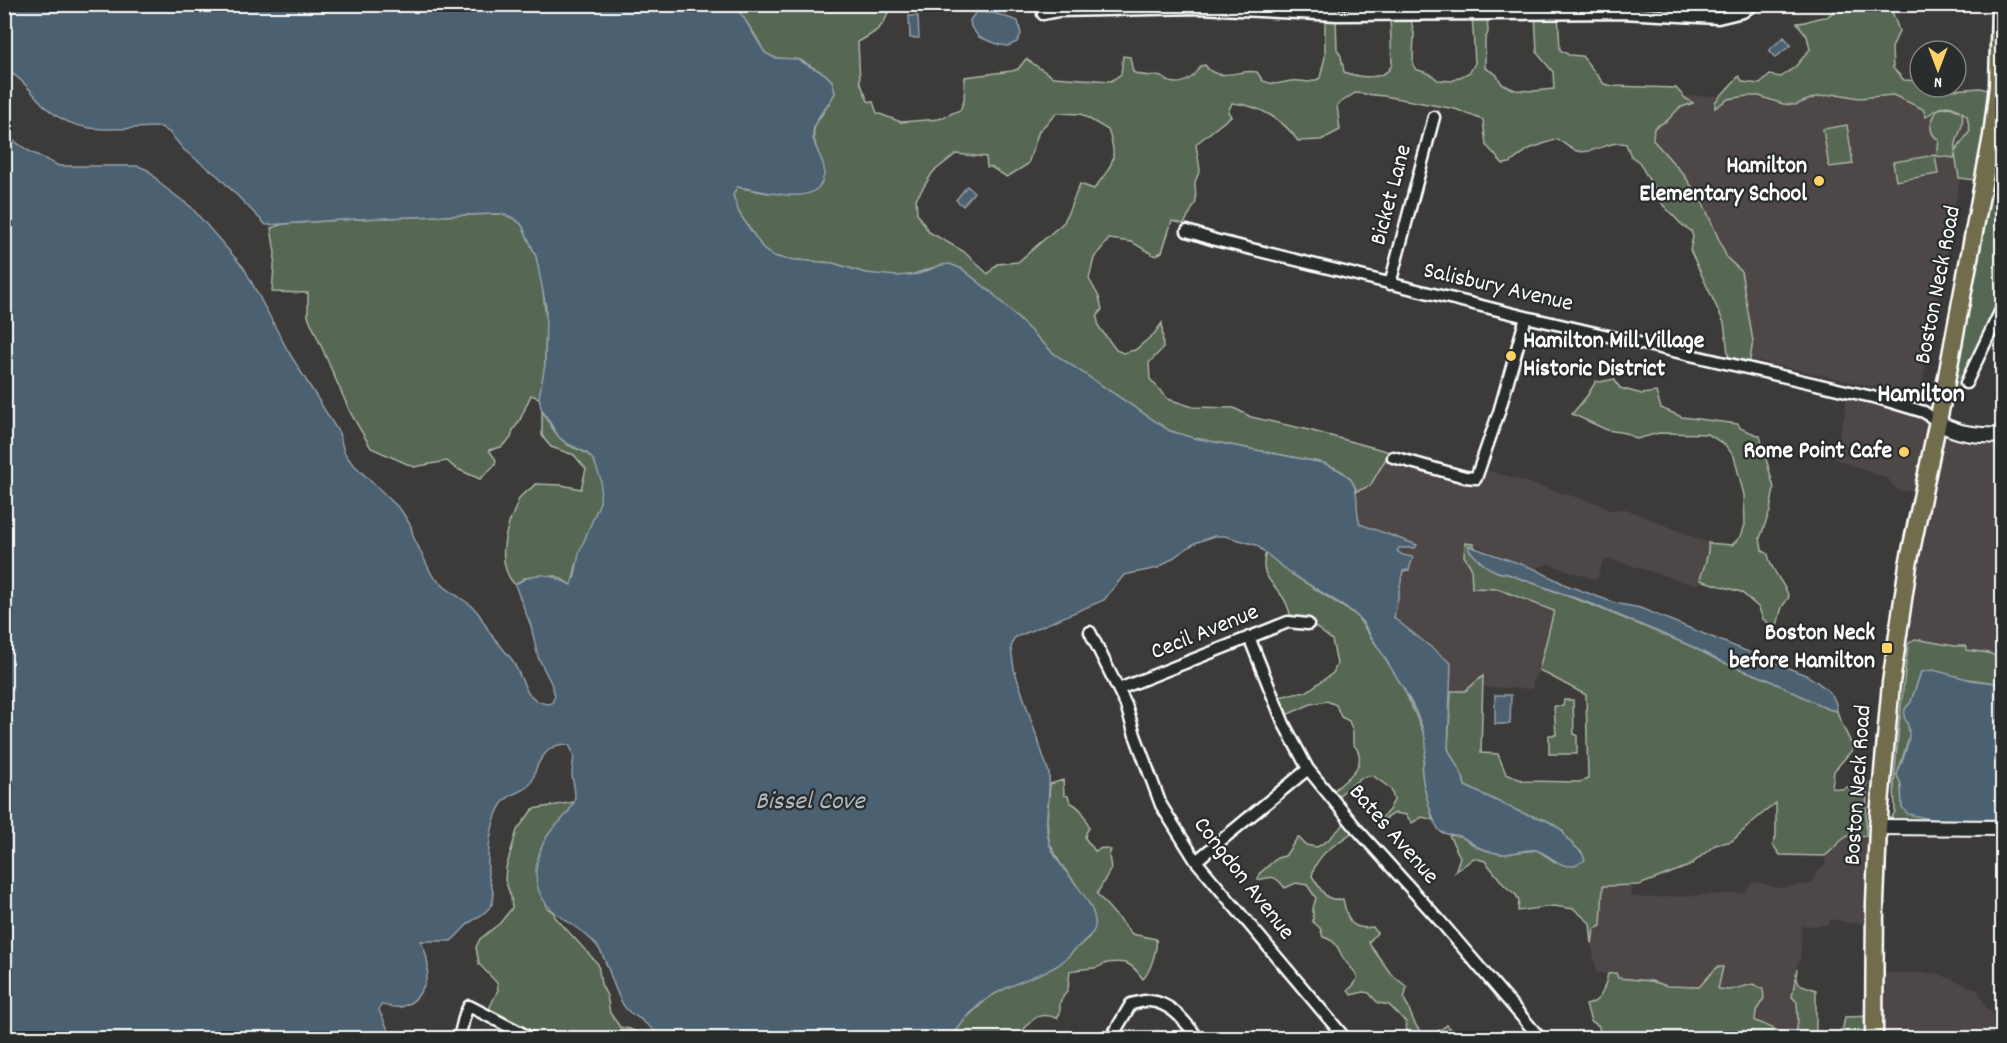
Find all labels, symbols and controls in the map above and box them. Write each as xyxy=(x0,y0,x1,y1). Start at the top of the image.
north arrow xyxy=(1908,39,1968,99)
text: N xyxy=(1934,70,1942,93)
street label: Bicket Lane xyxy=(1362,141,1422,249)
place label: Hamilton Elementary School xyxy=(1639,150,1807,212)
marker: Hamilton Elementary School xyxy=(1812,174,1826,188)
street label: Boston Neck Road xyxy=(1907,203,1971,367)
street label: Salisbury Avenue xyxy=(1420,254,1576,322)
place label: Hamilton Mill Village Historic District xyxy=(1523,325,1705,387)
marker: Hamilton Mill Village Historic District xyxy=(1504,349,1518,363)
district label: Hamilton xyxy=(1877,377,1965,414)
place label: Rome Point Cafe xyxy=(1744,435,1892,469)
marker: Rome Point Cafe xyxy=(1897,445,1911,459)
street label: Cecil Avenue xyxy=(1146,596,1264,670)
place label: Boston Neck before Hamilton xyxy=(1729,617,1875,679)
marker: Boston Neck before Hamilton xyxy=(1880,641,1894,655)
street label: Boston Neck Road xyxy=(1836,704,1882,866)
street label: Bates Avenue xyxy=(1340,777,1446,893)
water label: Bissel Cove xyxy=(755,784,866,821)
street label: Congdon Avenue xyxy=(1184,810,1302,948)

